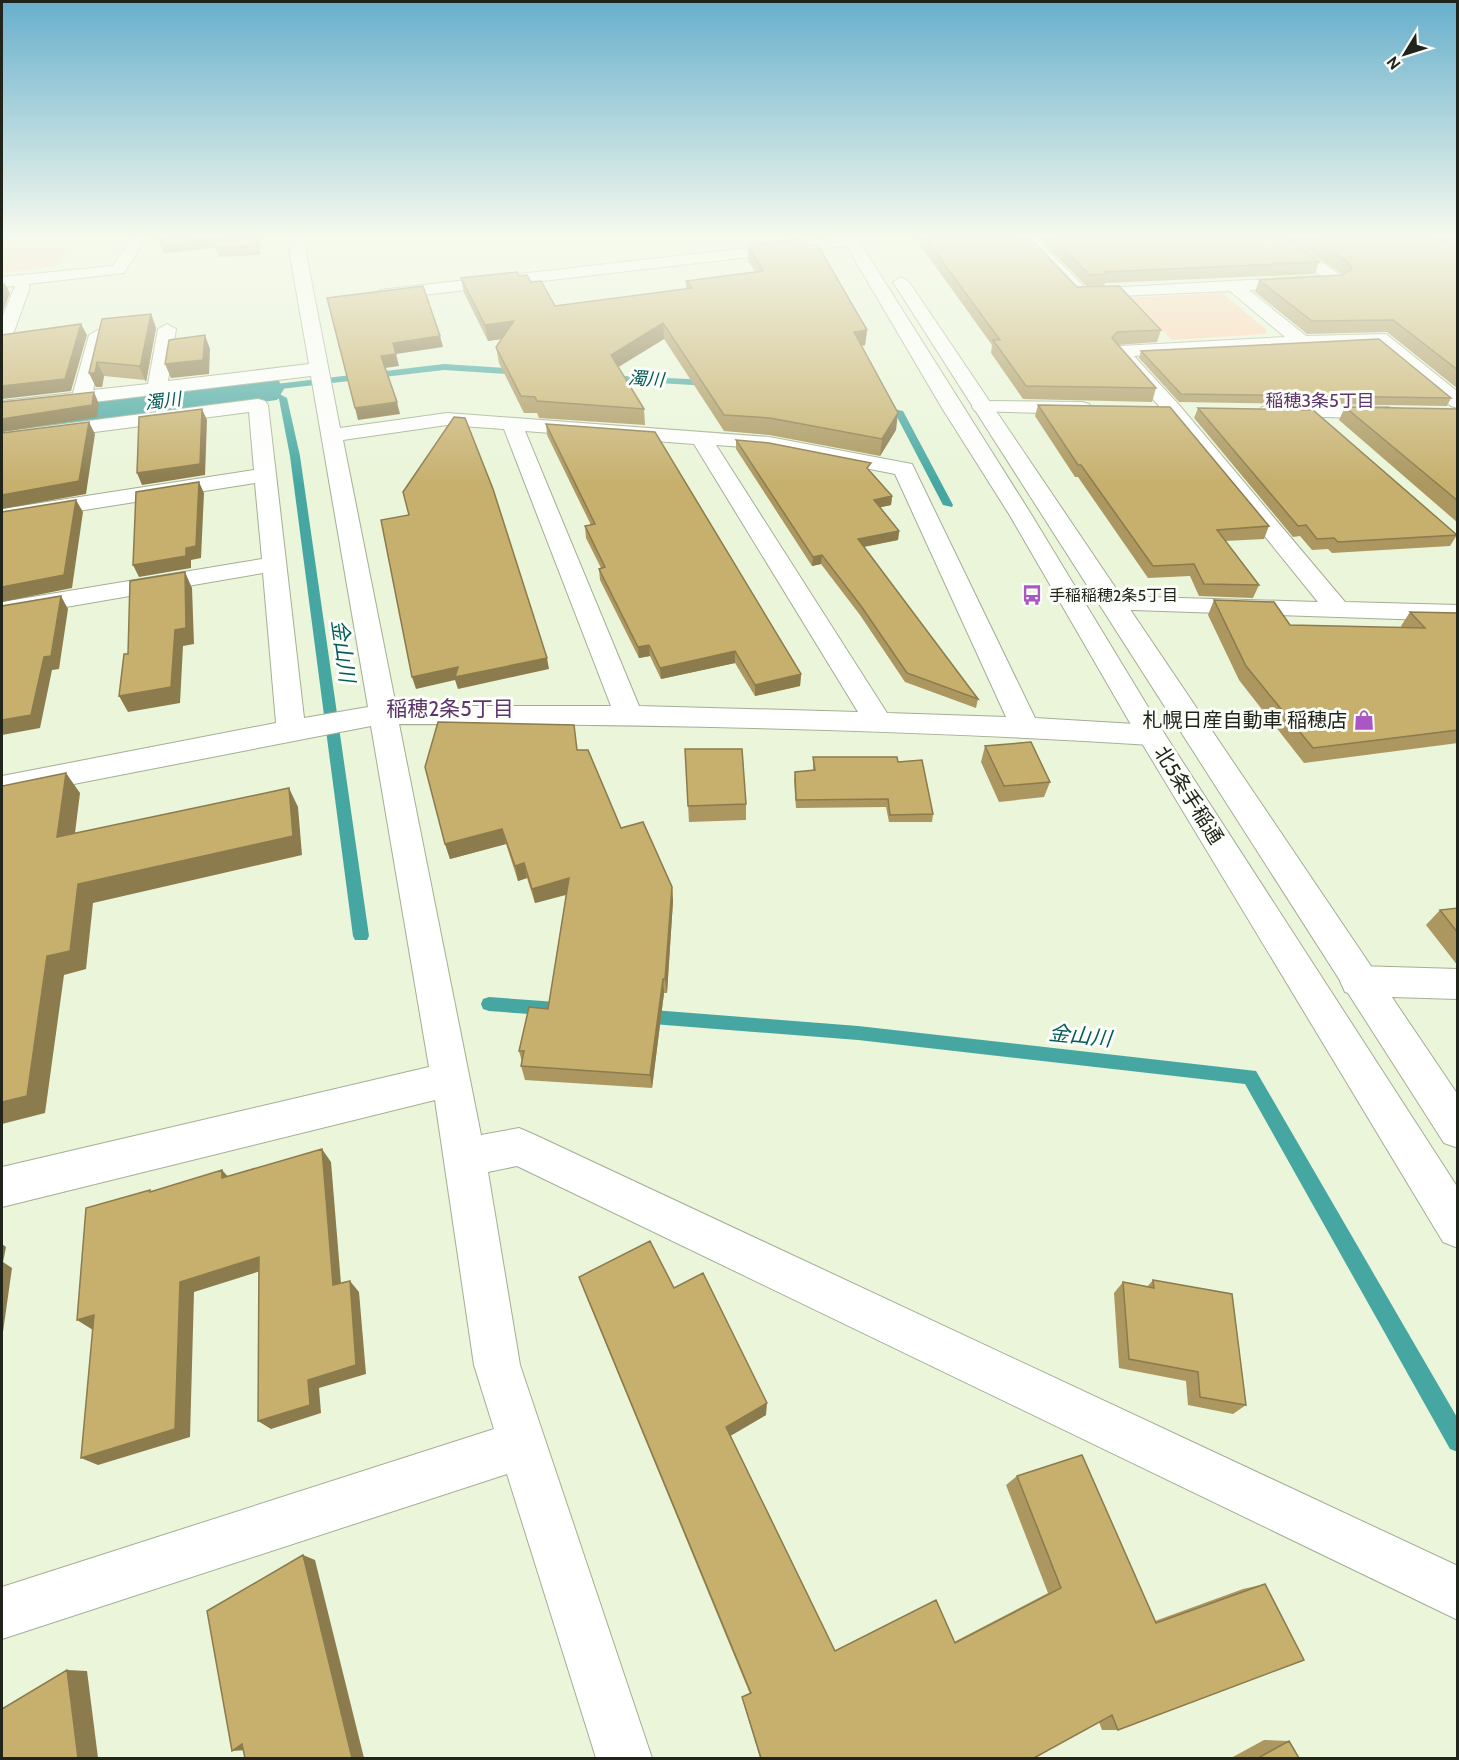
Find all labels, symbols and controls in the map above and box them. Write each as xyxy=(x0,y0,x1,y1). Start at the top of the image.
north arrow xyxy=(1375,24,1435,84)
text: N xyxy=(1383,53,1405,73)
water label: 濁川 xyxy=(627,367,667,391)
water label: 濁川 xyxy=(144,388,184,414)
district label: 稲穂3条5丁目 xyxy=(1265,390,1375,412)
bus stop icon: 手稲稲穂2条5丁目 xyxy=(1020,583,1044,607)
place label: 手稲稲穂2条5丁目 xyxy=(1049,586,1178,605)
water label: 金山川 xyxy=(327,618,361,686)
district label: 稲穂2条5丁目 xyxy=(386,696,514,721)
place label: 札幌日産自動車 稲穂店 xyxy=(1143,708,1347,732)
shop icon: 札幌日産自動車 稲穂店 xyxy=(1352,708,1376,732)
street label: 北5条手稲通 xyxy=(1149,742,1229,848)
water label: 金山川 xyxy=(1047,1020,1115,1051)

